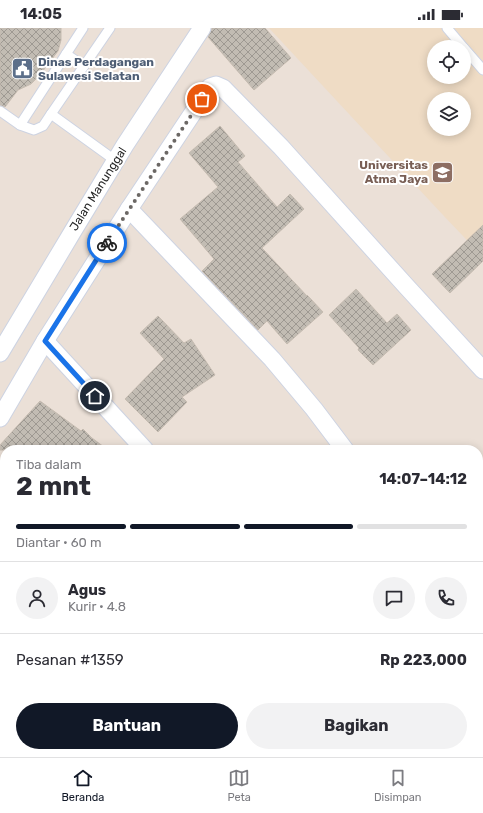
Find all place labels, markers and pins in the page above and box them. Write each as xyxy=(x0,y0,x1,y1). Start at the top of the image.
place label: Dinas Perdagangan Sulawesi Selatan xyxy=(38,55,154,83)
public building icon: Dinas Perdagangan Sulawesi Selatan xyxy=(9,56,35,82)
pin xyxy=(185,82,219,116)
place label: Universitas Atma Jaya xyxy=(359,158,428,186)
school or university icon: Universitas Atma Jaya xyxy=(430,159,456,185)
pin xyxy=(78,379,112,413)

